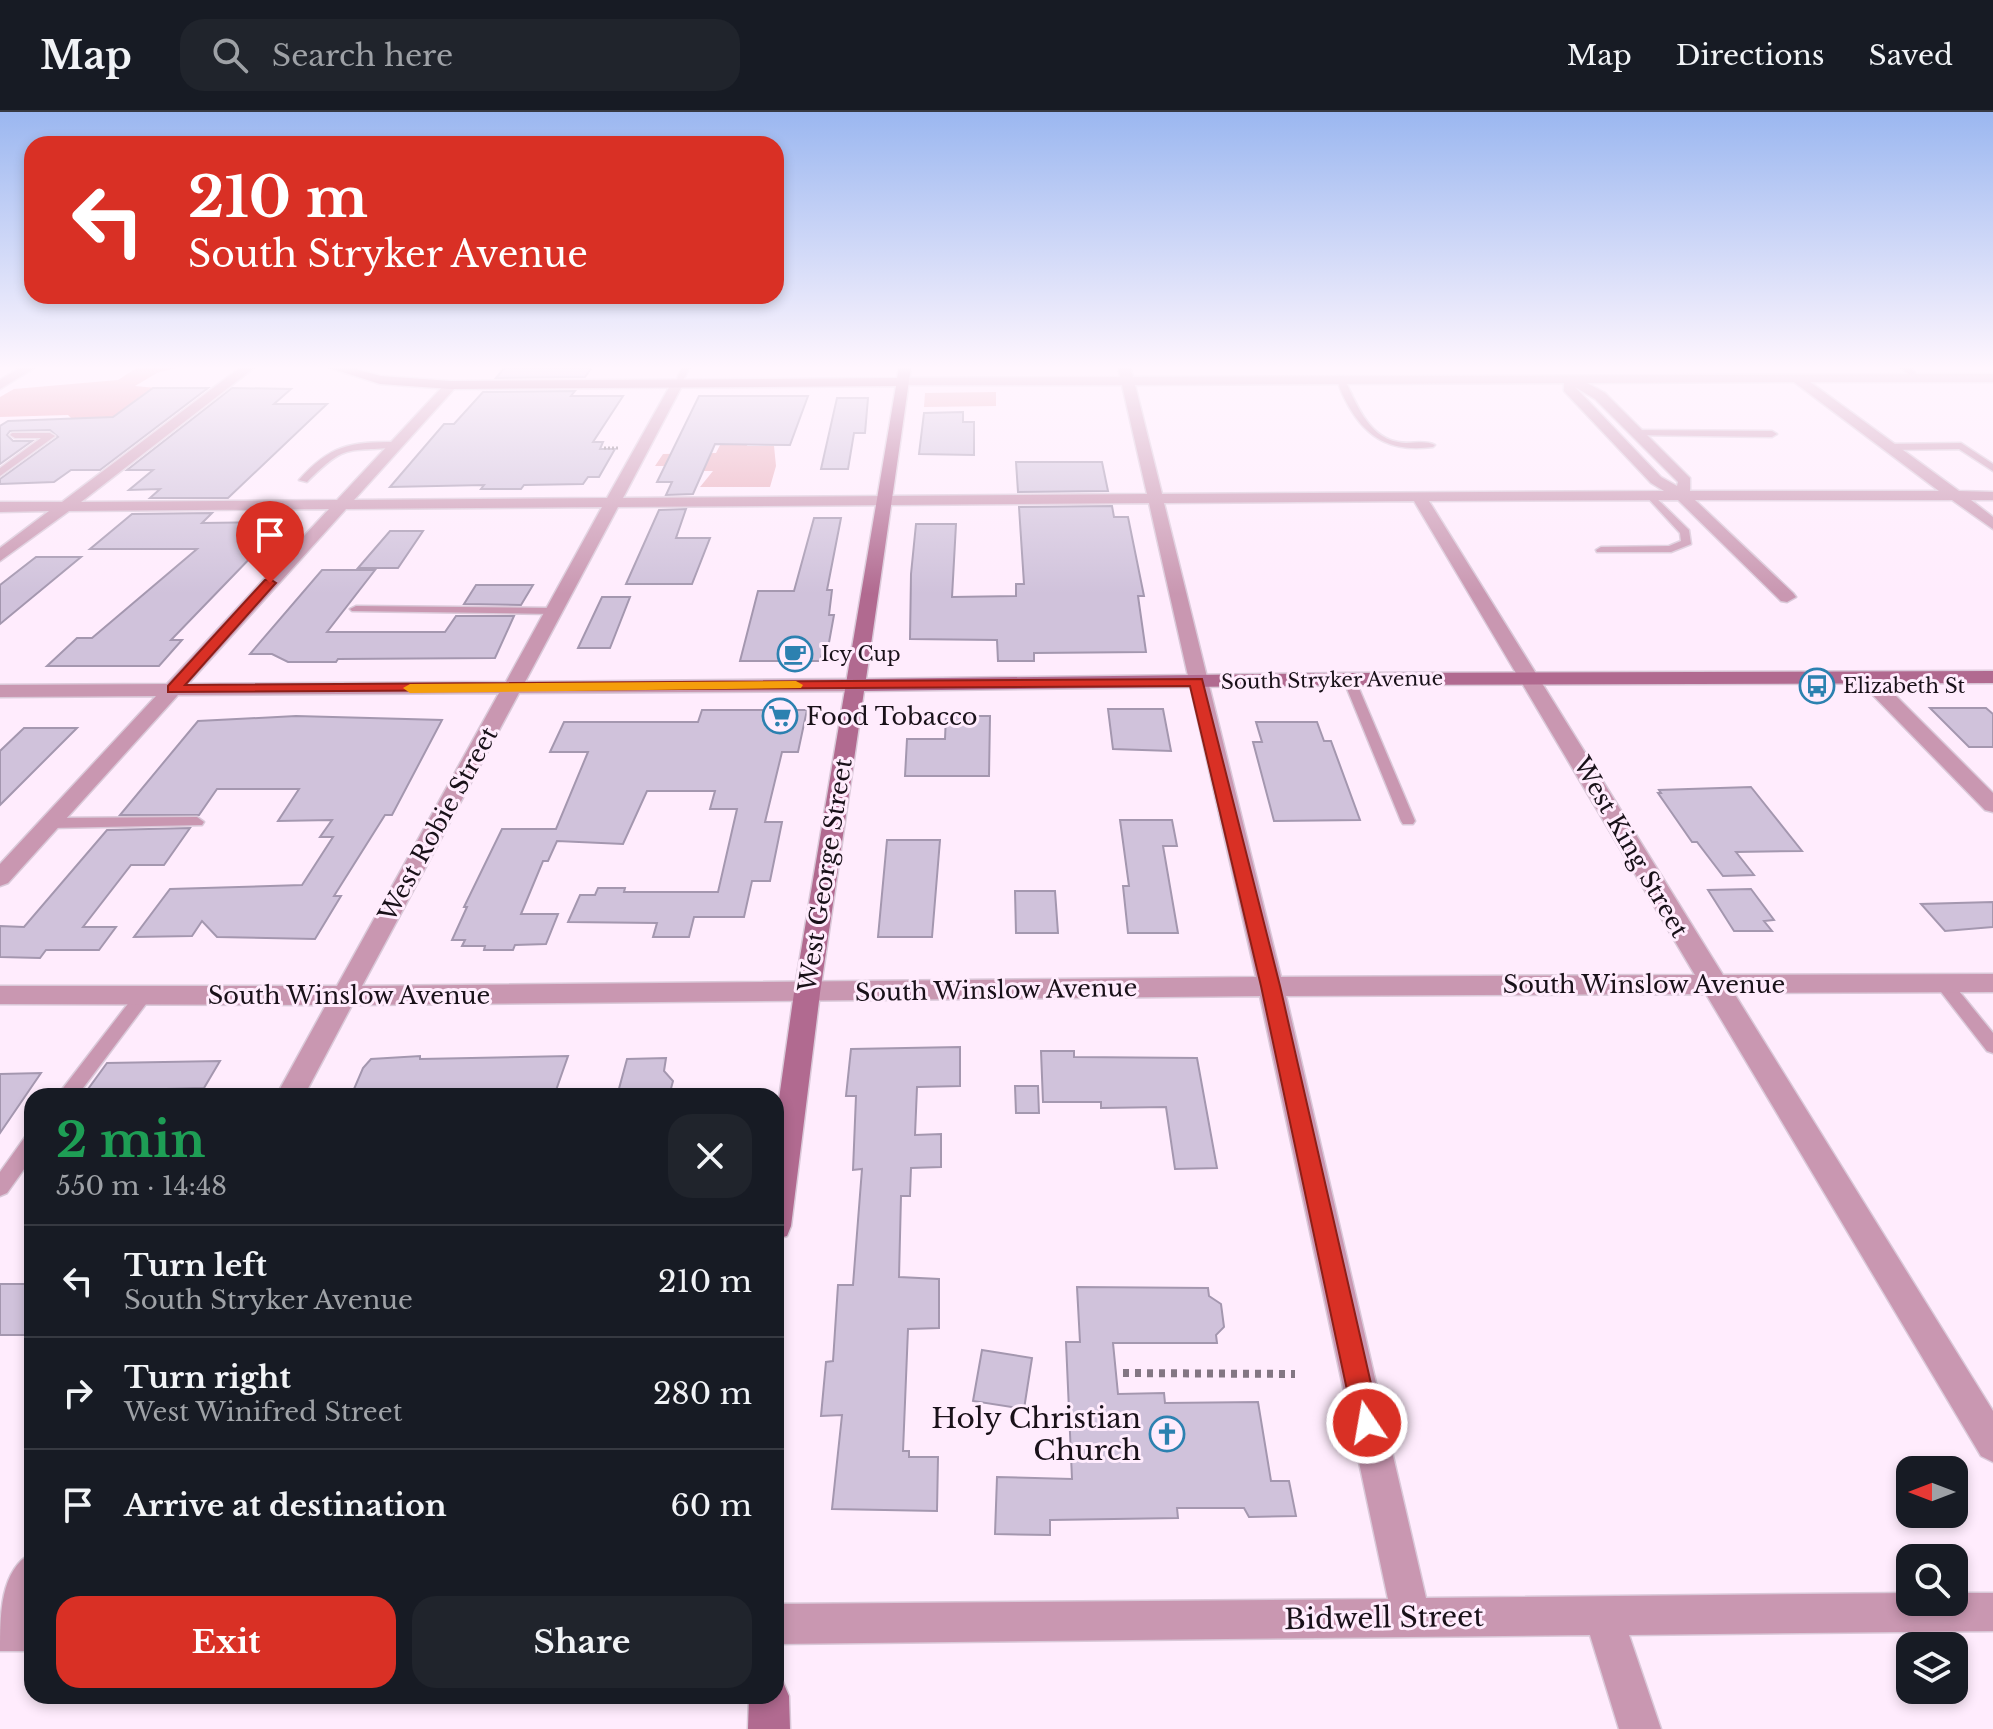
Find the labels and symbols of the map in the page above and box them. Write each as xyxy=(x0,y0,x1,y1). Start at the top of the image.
pin xyxy=(236,501,304,583)
cafe icon: Icy Cup xyxy=(776,635,814,673)
place label: Icy Cup xyxy=(821,642,900,666)
street label: South Stryker Avenue xyxy=(1221,666,1443,694)
bus stop icon: Elizabeth St xyxy=(1798,667,1836,705)
place label: Elizabeth St xyxy=(1843,674,1965,698)
supermarket icon: Food Tobacco xyxy=(761,697,799,735)
place label: Food Tobacco xyxy=(806,702,978,731)
street label: West Robie Street xyxy=(372,722,504,927)
street label: West King Street xyxy=(1567,751,1694,942)
street label: West George Street xyxy=(792,756,858,995)
street label: South Winslow Avenue xyxy=(1503,970,1785,999)
street label: South Winslow Avenue xyxy=(855,973,1137,1007)
street label: South Winslow Avenue xyxy=(208,981,490,1010)
position arrow xyxy=(1325,1381,1409,1465)
place label: Holy Christian Church xyxy=(931,1401,1141,1468)
church icon: Holy Christian Church xyxy=(1148,1415,1186,1453)
north arrow xyxy=(1896,1456,1968,1528)
street label: Bidwell Street xyxy=(1284,1599,1485,1637)

